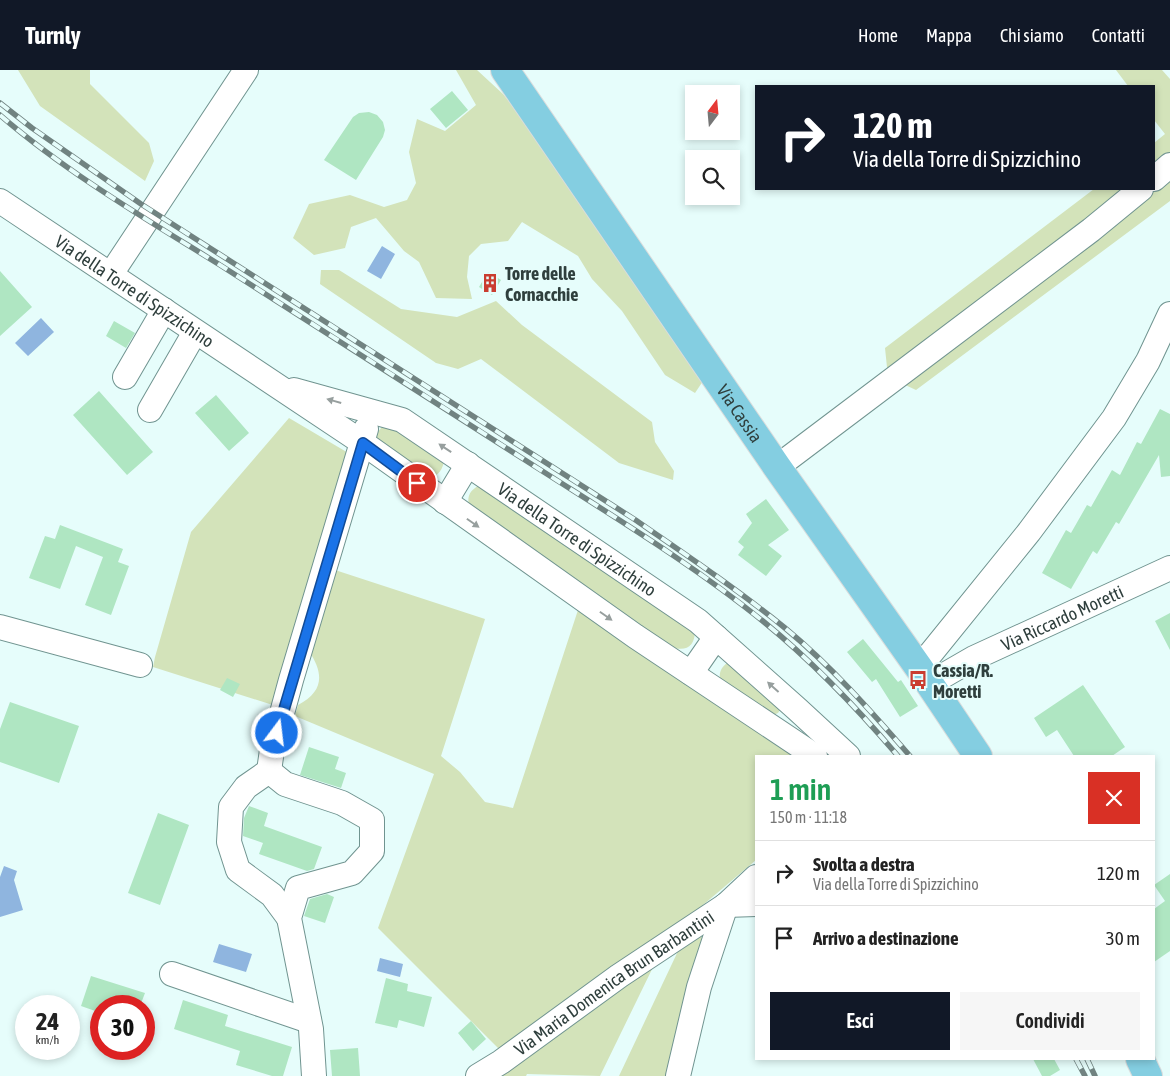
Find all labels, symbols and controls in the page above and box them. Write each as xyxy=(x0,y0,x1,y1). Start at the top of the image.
text: Turnly xyxy=(25,22,81,49)
text: Home xyxy=(858,25,898,46)
text: Mappa xyxy=(926,25,972,46)
text: Chi siamo xyxy=(1000,25,1064,46)
text: Contatti xyxy=(1092,25,1145,46)
north arrow xyxy=(685,85,740,140)
map controls xyxy=(685,85,740,205)
icon: right xyxy=(770,105,835,170)
text: 120 m xyxy=(853,105,932,145)
text: Via della Torre di Spizzichino xyxy=(853,146,1081,172)
button: search xyxy=(685,150,740,205)
street label: Via della Torre di Spizzichino xyxy=(51,230,218,351)
place label: Torre delle Cornacchie xyxy=(505,263,578,305)
building icon: Torre delle Cornacchie xyxy=(479,272,501,294)
street label: Via Cassia xyxy=(713,380,767,446)
one-way arrow xyxy=(326,397,341,405)
one-way arrow xyxy=(438,443,451,453)
pin xyxy=(396,462,438,504)
icon: arrive xyxy=(403,469,431,497)
street label: Via della Torre di Spizzichino xyxy=(494,478,660,600)
one-way arrow xyxy=(466,518,480,528)
street label: Via Riccardo Moretti xyxy=(998,580,1127,655)
one-way arrow xyxy=(599,611,613,621)
place label: Cassia/R. Moretti xyxy=(933,660,993,702)
bus stop icon: Cassia/R. Moretti xyxy=(907,669,929,691)
one-way arrow xyxy=(767,682,780,693)
position arrow xyxy=(250,706,302,758)
text: 1 min xyxy=(770,772,831,806)
button: close xyxy=(1088,772,1140,824)
text: 150 m · 11:18 xyxy=(770,808,847,826)
text: Svolta a destra xyxy=(813,853,915,875)
icon: right xyxy=(770,859,798,887)
text: 120 m xyxy=(1097,862,1140,884)
text: Via della Torre di Spizzichino xyxy=(813,875,979,893)
street label: Via Maria Domenica Brun Barbantini xyxy=(510,906,718,1059)
icon: arrive xyxy=(770,924,798,952)
text: Arrivo a destinazione xyxy=(813,927,959,949)
text: 30 m xyxy=(1106,927,1140,949)
button: Esci xyxy=(770,992,950,1050)
button: Condividi xyxy=(960,992,1140,1050)
speed limit sign: 30 xyxy=(90,995,155,1060)
text: 24 xyxy=(36,1007,59,1035)
text: km/h xyxy=(36,1033,59,1047)

